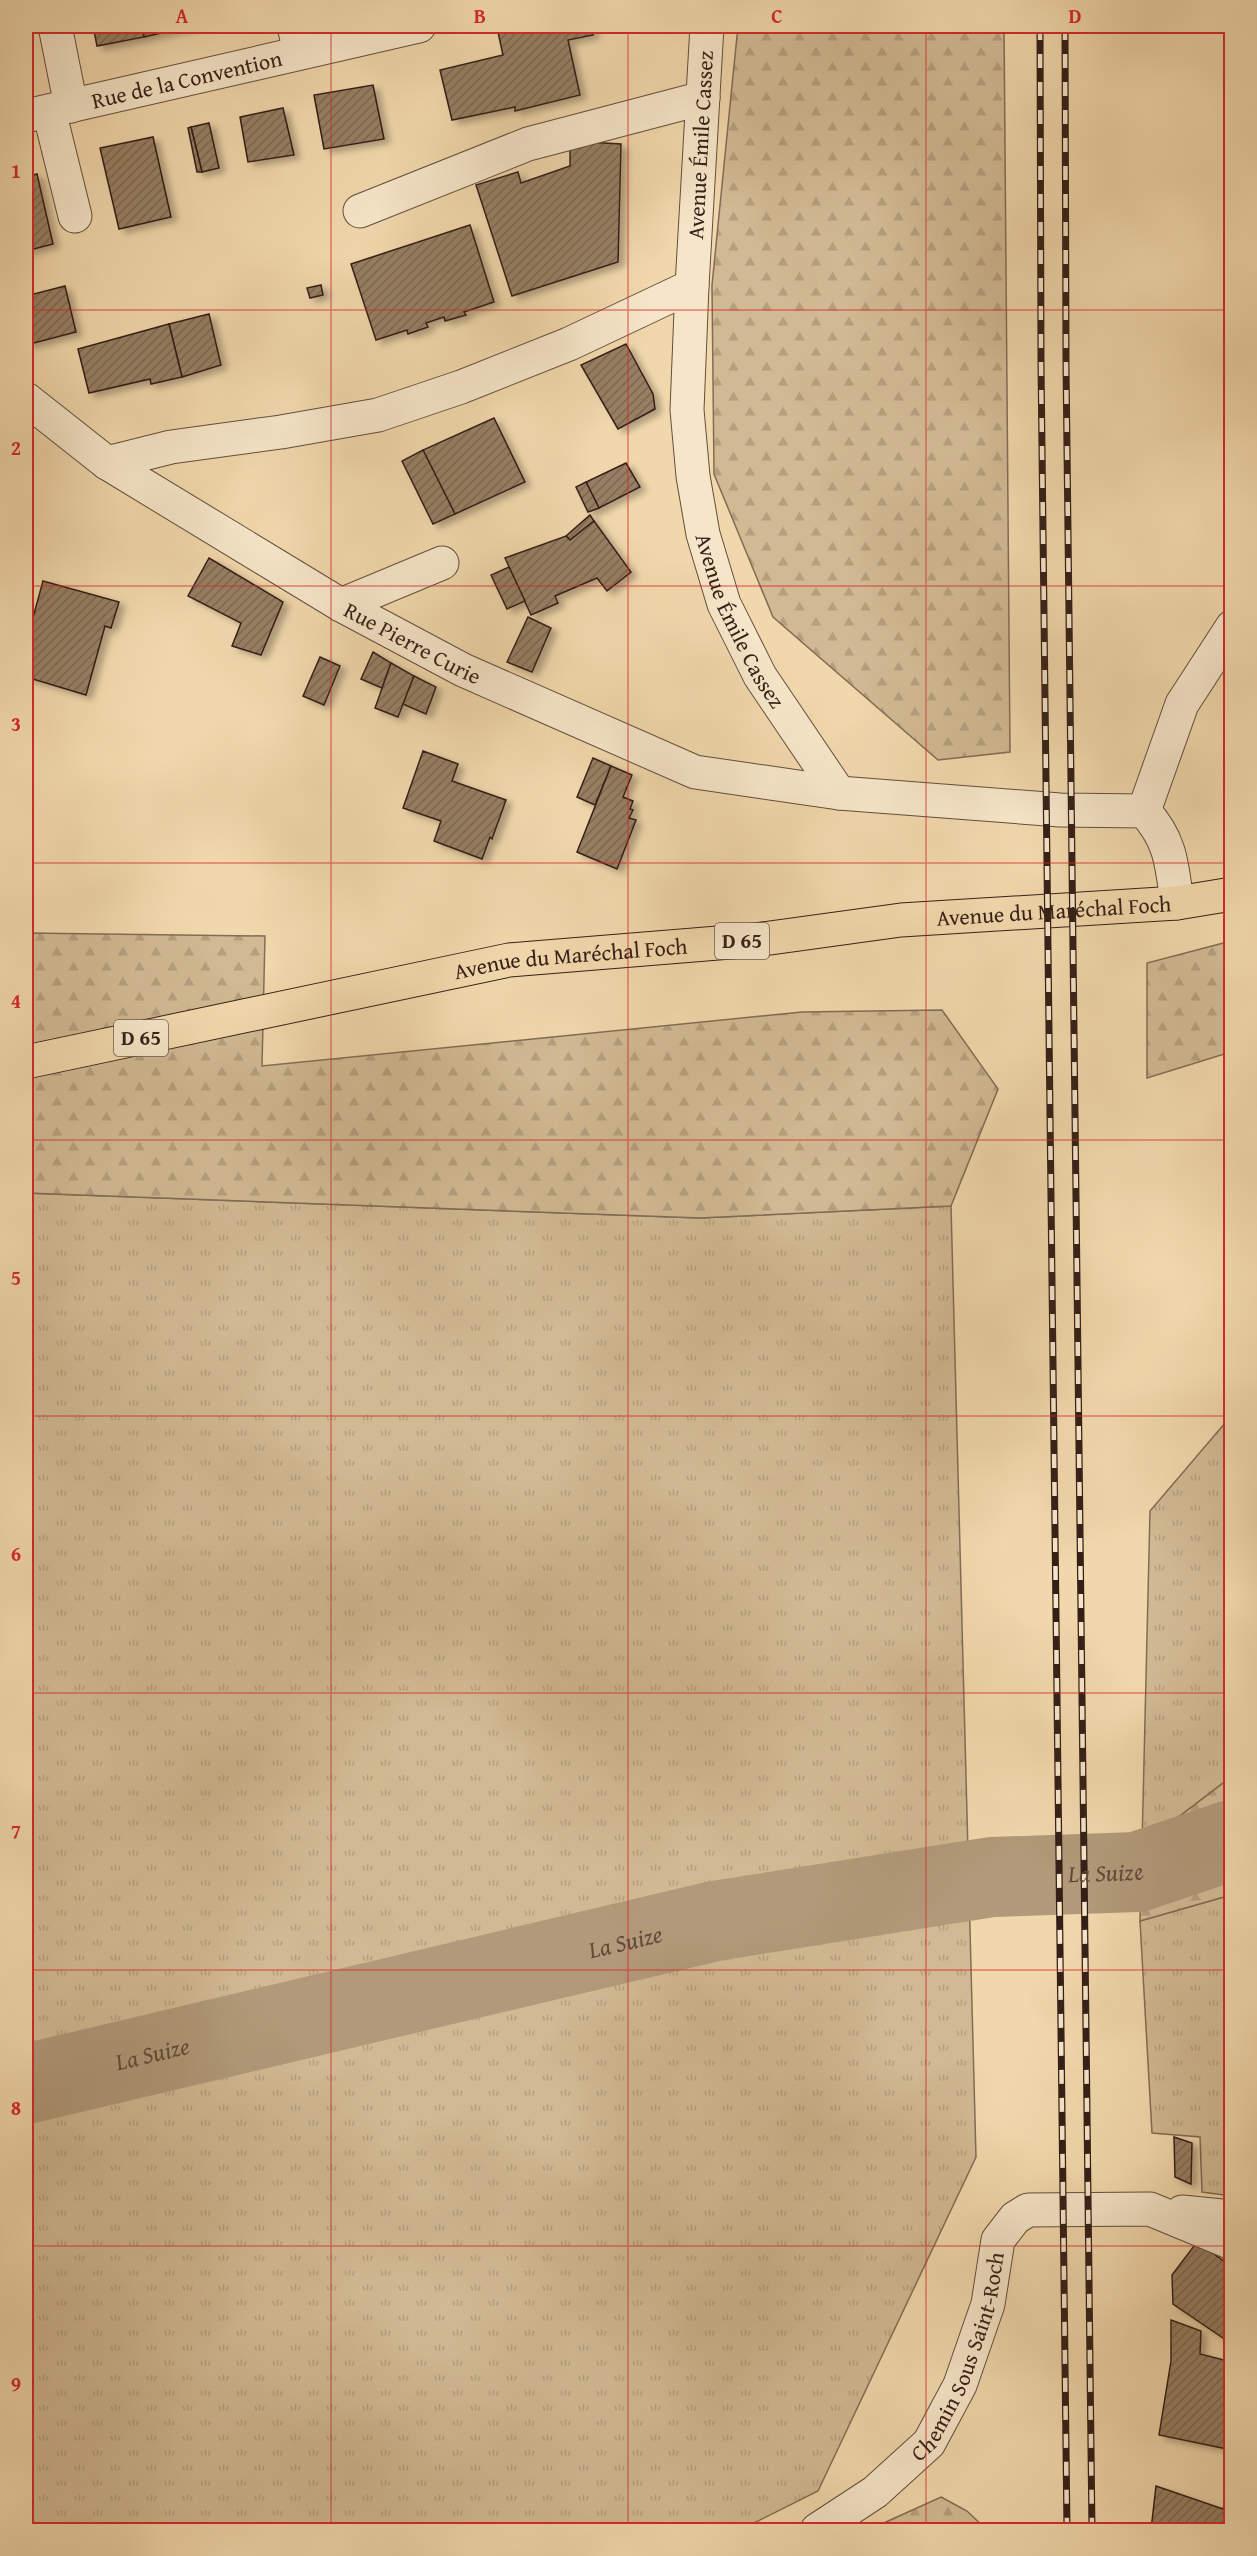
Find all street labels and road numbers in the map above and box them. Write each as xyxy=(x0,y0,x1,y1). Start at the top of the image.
street label: Rue de la Convention xyxy=(89,42,286,116)
street label: Avenue Émile Cassez xyxy=(679,50,721,240)
street label: Avenue Émile Cassez xyxy=(688,529,793,714)
street label: Rue Pierre Curie xyxy=(339,594,486,692)
street label: Avenue du Maréchal Foch xyxy=(936,887,1173,934)
road number: D 65 xyxy=(715,923,769,959)
street label: Avenue du Maréchal Foch xyxy=(451,930,689,987)
road number: D 65 xyxy=(114,1020,168,1056)
street label: Chemin Sous Saint-Roch xyxy=(903,2249,1012,2469)

